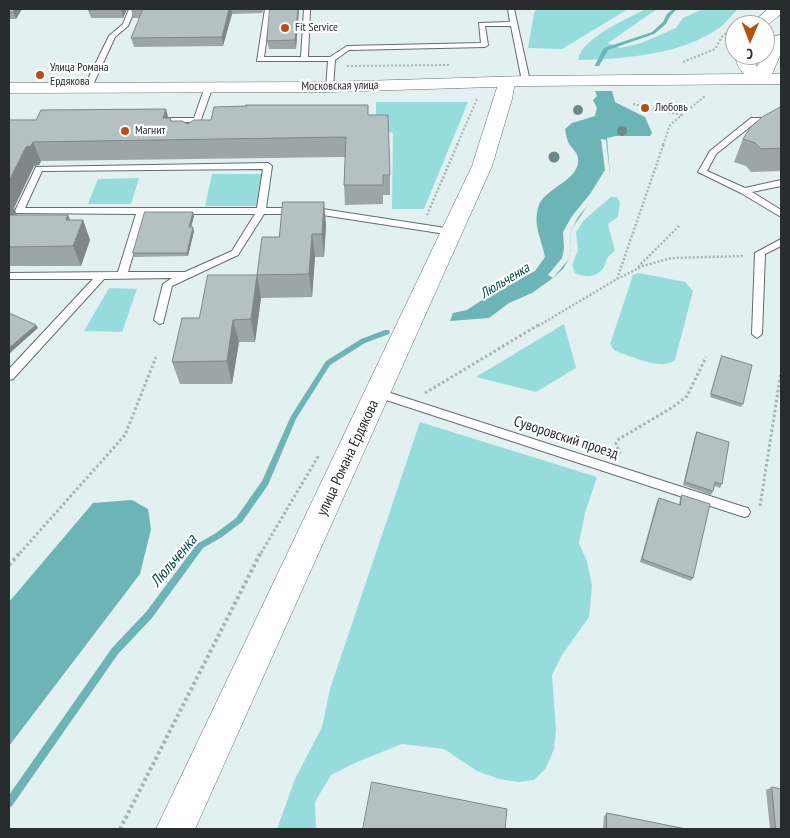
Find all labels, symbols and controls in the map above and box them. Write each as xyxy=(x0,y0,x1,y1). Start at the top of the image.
north arrow xyxy=(725,15,775,65)
place label: Fit Service xyxy=(295,21,338,35)
marker: Fit Service xyxy=(279,22,291,34)
text: С xyxy=(746,45,753,63)
place label: Улица Романа Ердякова xyxy=(50,61,109,89)
marker: Улица Романа Ердякова xyxy=(34,69,46,81)
street label: Московская улица xyxy=(301,78,379,94)
place label: Любовь xyxy=(655,101,688,115)
marker: Любовь xyxy=(639,102,651,114)
place label: Магнит xyxy=(135,124,165,138)
marker: Магнит xyxy=(119,125,131,137)
water label: Люльченка xyxy=(477,260,533,302)
street label: улица Романа Ердякова xyxy=(313,397,383,519)
street label: Суворовский проезд xyxy=(511,413,621,463)
water label: Люльченка xyxy=(147,531,201,591)

